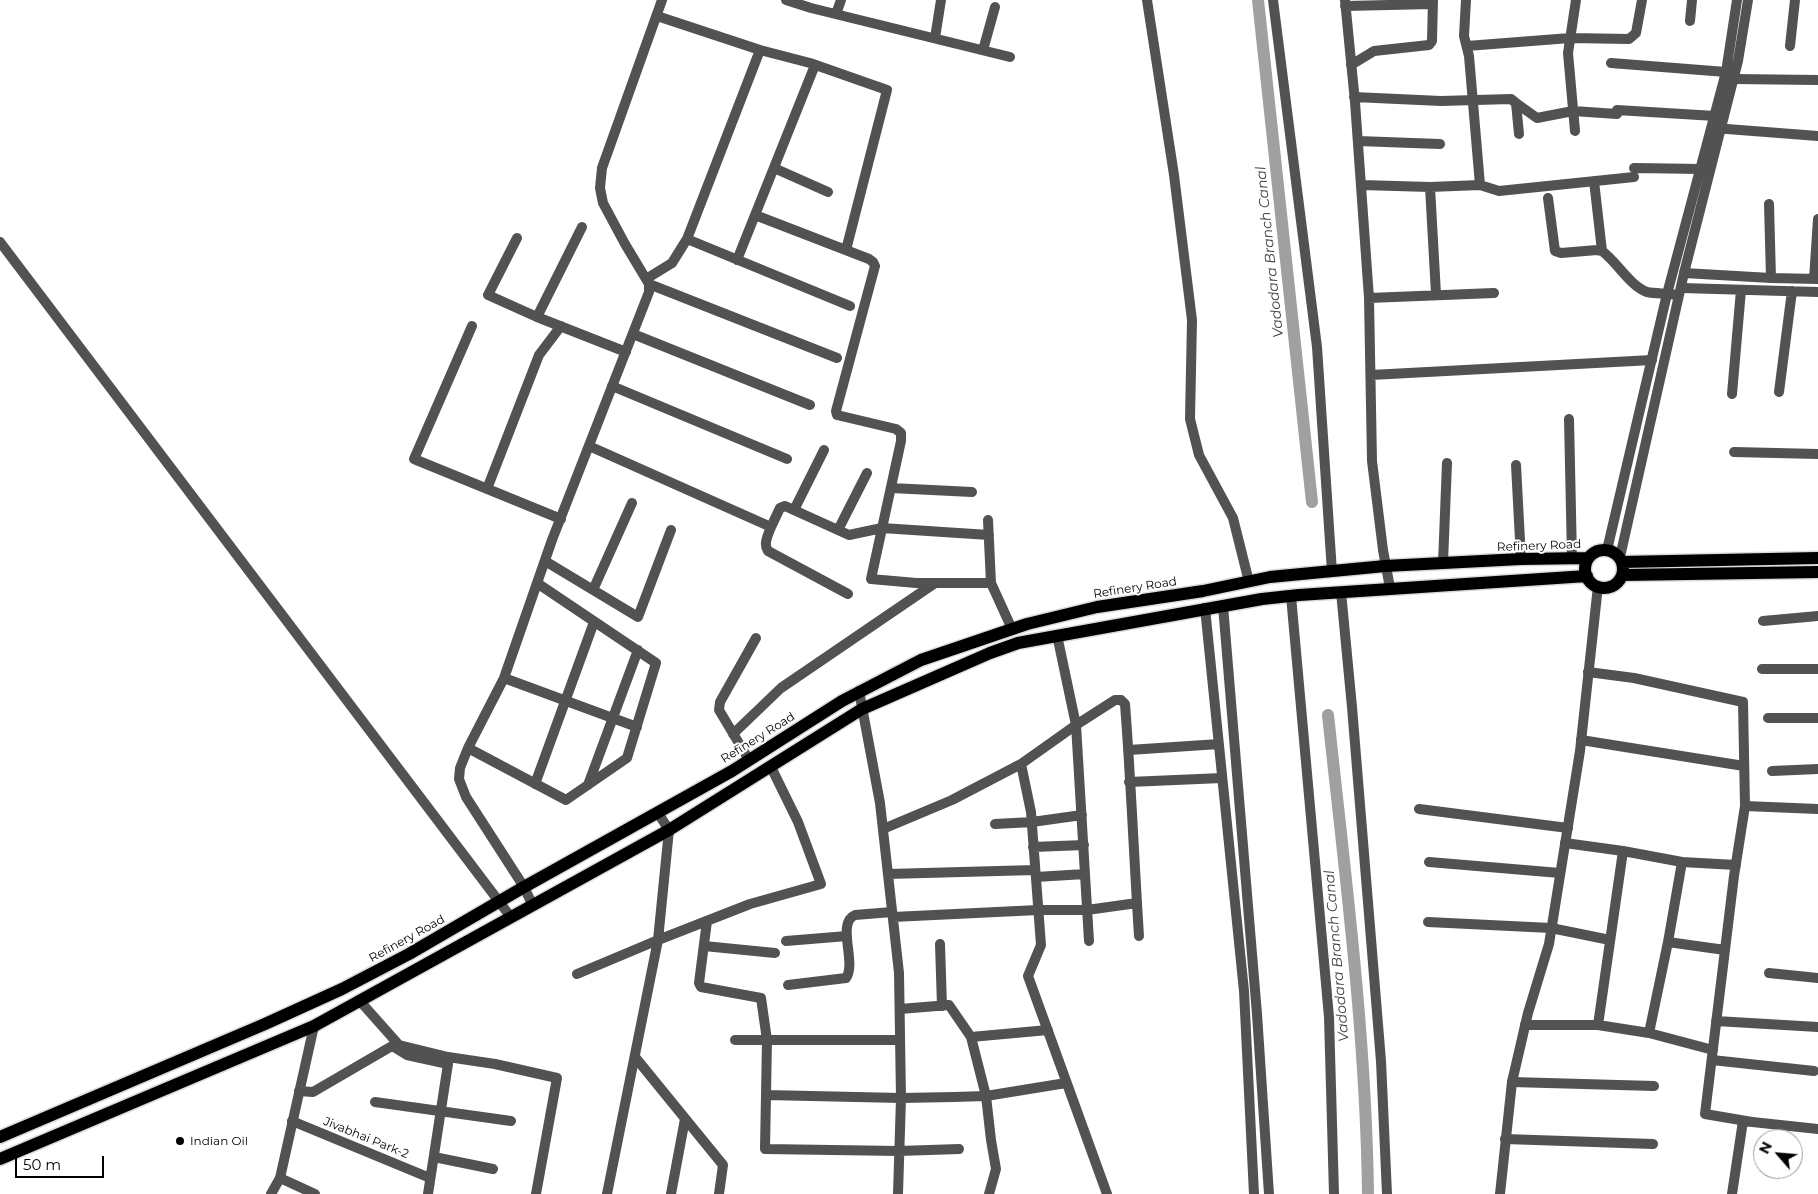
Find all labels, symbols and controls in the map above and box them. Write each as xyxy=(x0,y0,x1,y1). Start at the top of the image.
water label: Vadodara Branch Canal xyxy=(1253,166,1287,338)
street label: Refinery Road xyxy=(1497,537,1581,555)
street label: Refinery Road xyxy=(1092,574,1178,602)
street label: Refinery Road xyxy=(718,710,798,766)
water label: Vadodara Branch Canal xyxy=(1321,870,1353,1042)
street label: Refinery Road xyxy=(367,912,447,966)
street label: Jivabhai Park-2 xyxy=(321,1114,411,1162)
north arrow xyxy=(1753,1129,1803,1179)
place label: Indian Oil xyxy=(190,1134,248,1148)
marker: Indian Oil xyxy=(174,1135,186,1147)
text: N xyxy=(1755,1139,1776,1157)
scale bar xyxy=(18,1146,106,1178)
text: 50 m xyxy=(23,1155,61,1174)

